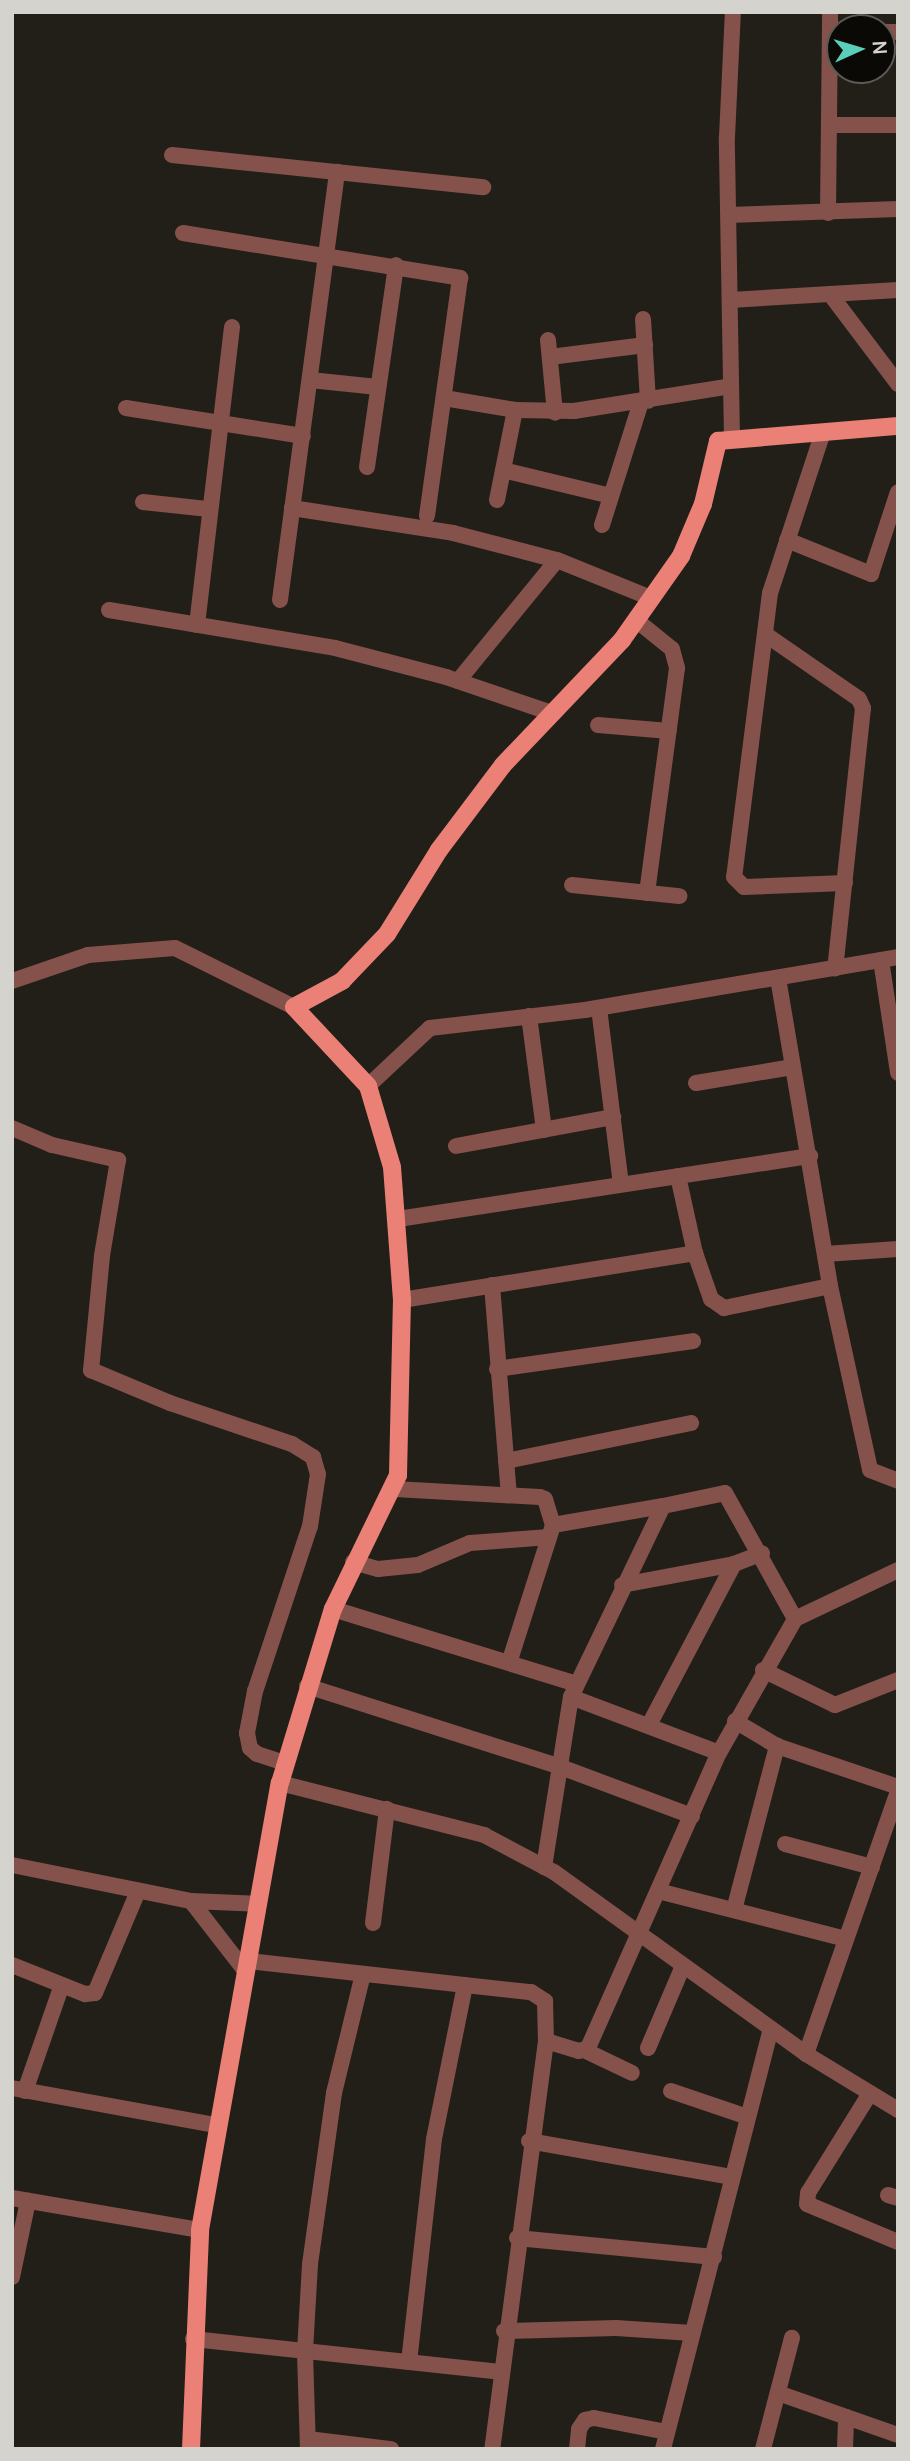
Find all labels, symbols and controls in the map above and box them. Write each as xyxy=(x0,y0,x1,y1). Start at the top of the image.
north arrow xyxy=(826,14,896,84)
text: N xyxy=(867,40,893,55)

